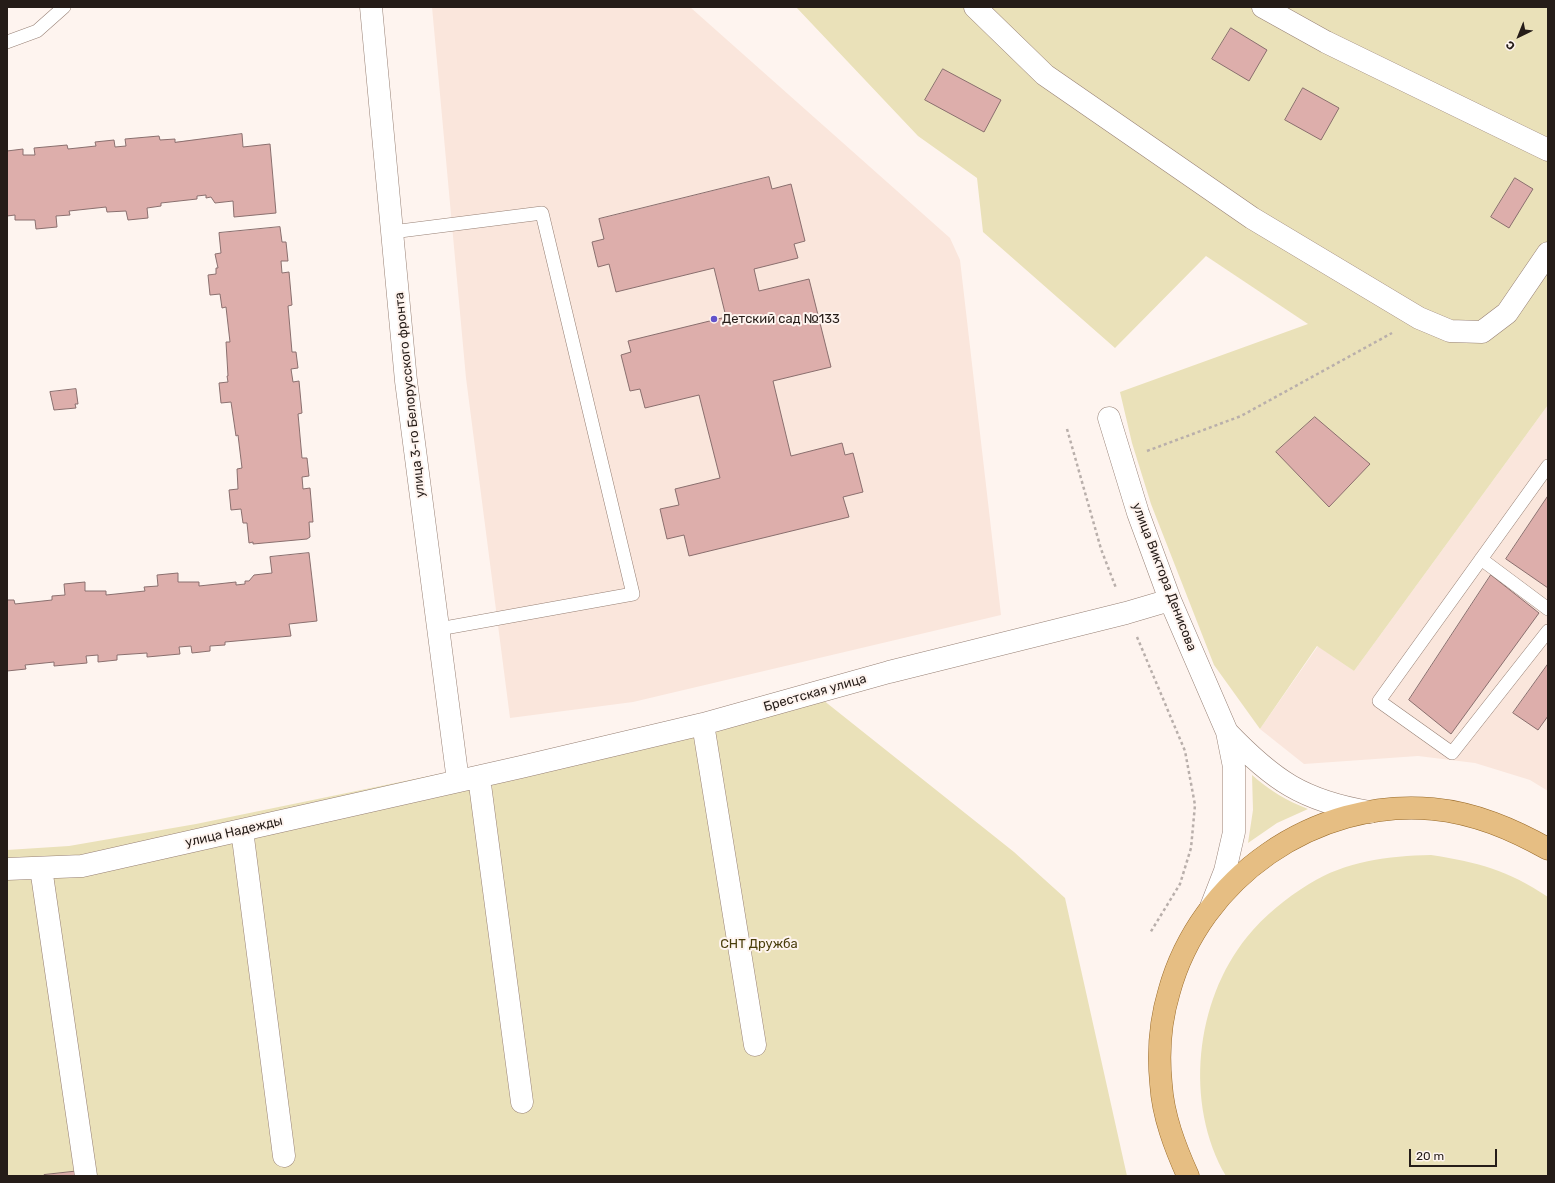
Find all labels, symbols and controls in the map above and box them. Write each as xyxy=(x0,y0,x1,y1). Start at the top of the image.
north arrow xyxy=(1499,16,1539,56)
text: С xyxy=(1503,38,1518,53)
street label: улица 3-го Белорусского фронта xyxy=(391,291,429,499)
place label: Детский сад №133 xyxy=(722,311,840,327)
marker: Детский сад №133 xyxy=(709,314,719,324)
street label: улица Виктора Денисова xyxy=(1128,501,1200,653)
street label: Брестская улица xyxy=(762,671,868,715)
street label: улица Надежды xyxy=(184,813,284,851)
park label: СНТ Дружба xyxy=(720,936,798,952)
scale bar xyxy=(1411,1141,1499,1167)
text: 20 m xyxy=(1416,1149,1444,1163)

